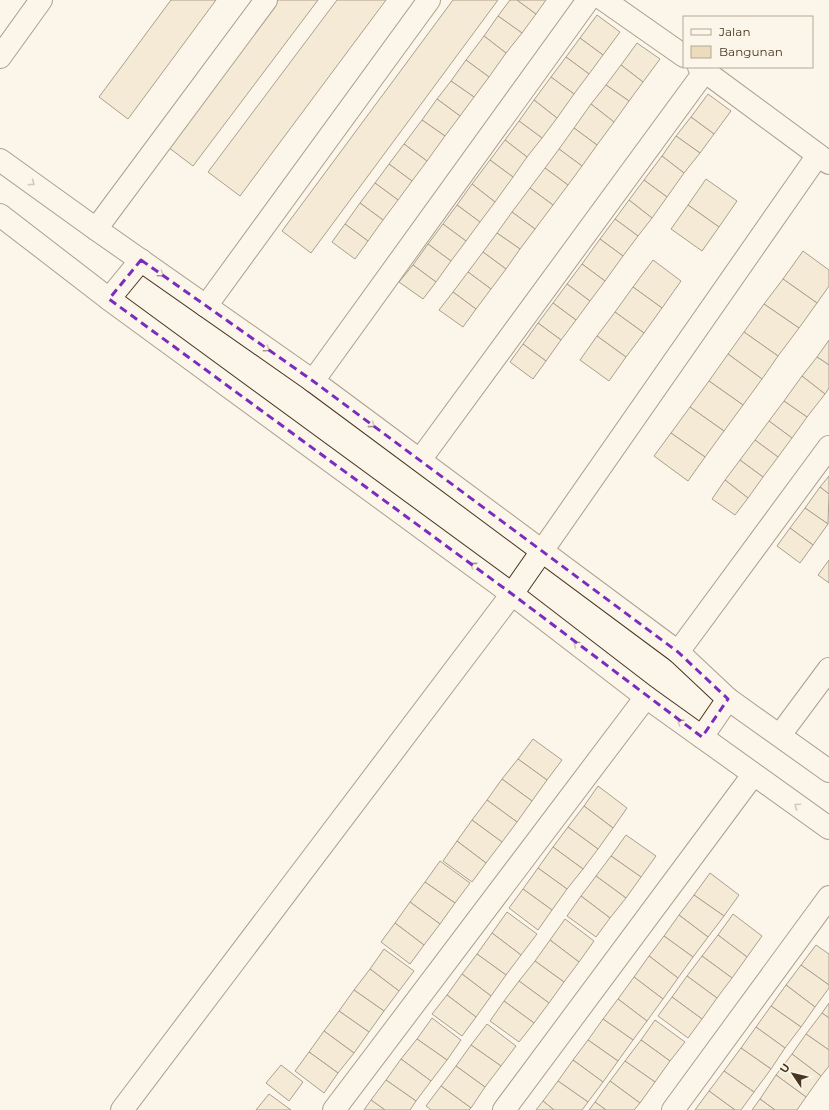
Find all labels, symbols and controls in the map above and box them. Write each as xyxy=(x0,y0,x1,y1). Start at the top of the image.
legend xyxy=(683,16,813,68)
text: Jalan xyxy=(718,24,751,39)
text: Bangunan xyxy=(719,44,783,59)
one-way arrow xyxy=(27,178,34,185)
one-way arrow xyxy=(156,269,163,276)
one-way arrow xyxy=(263,344,270,352)
one-way arrow xyxy=(368,420,375,427)
one-way arrow xyxy=(470,563,477,570)
one-way arrow xyxy=(574,641,581,648)
one-way arrow xyxy=(678,720,685,727)
one-way arrow xyxy=(794,803,801,811)
north arrow xyxy=(773,1054,813,1094)
text: U xyxy=(777,1061,793,1076)

